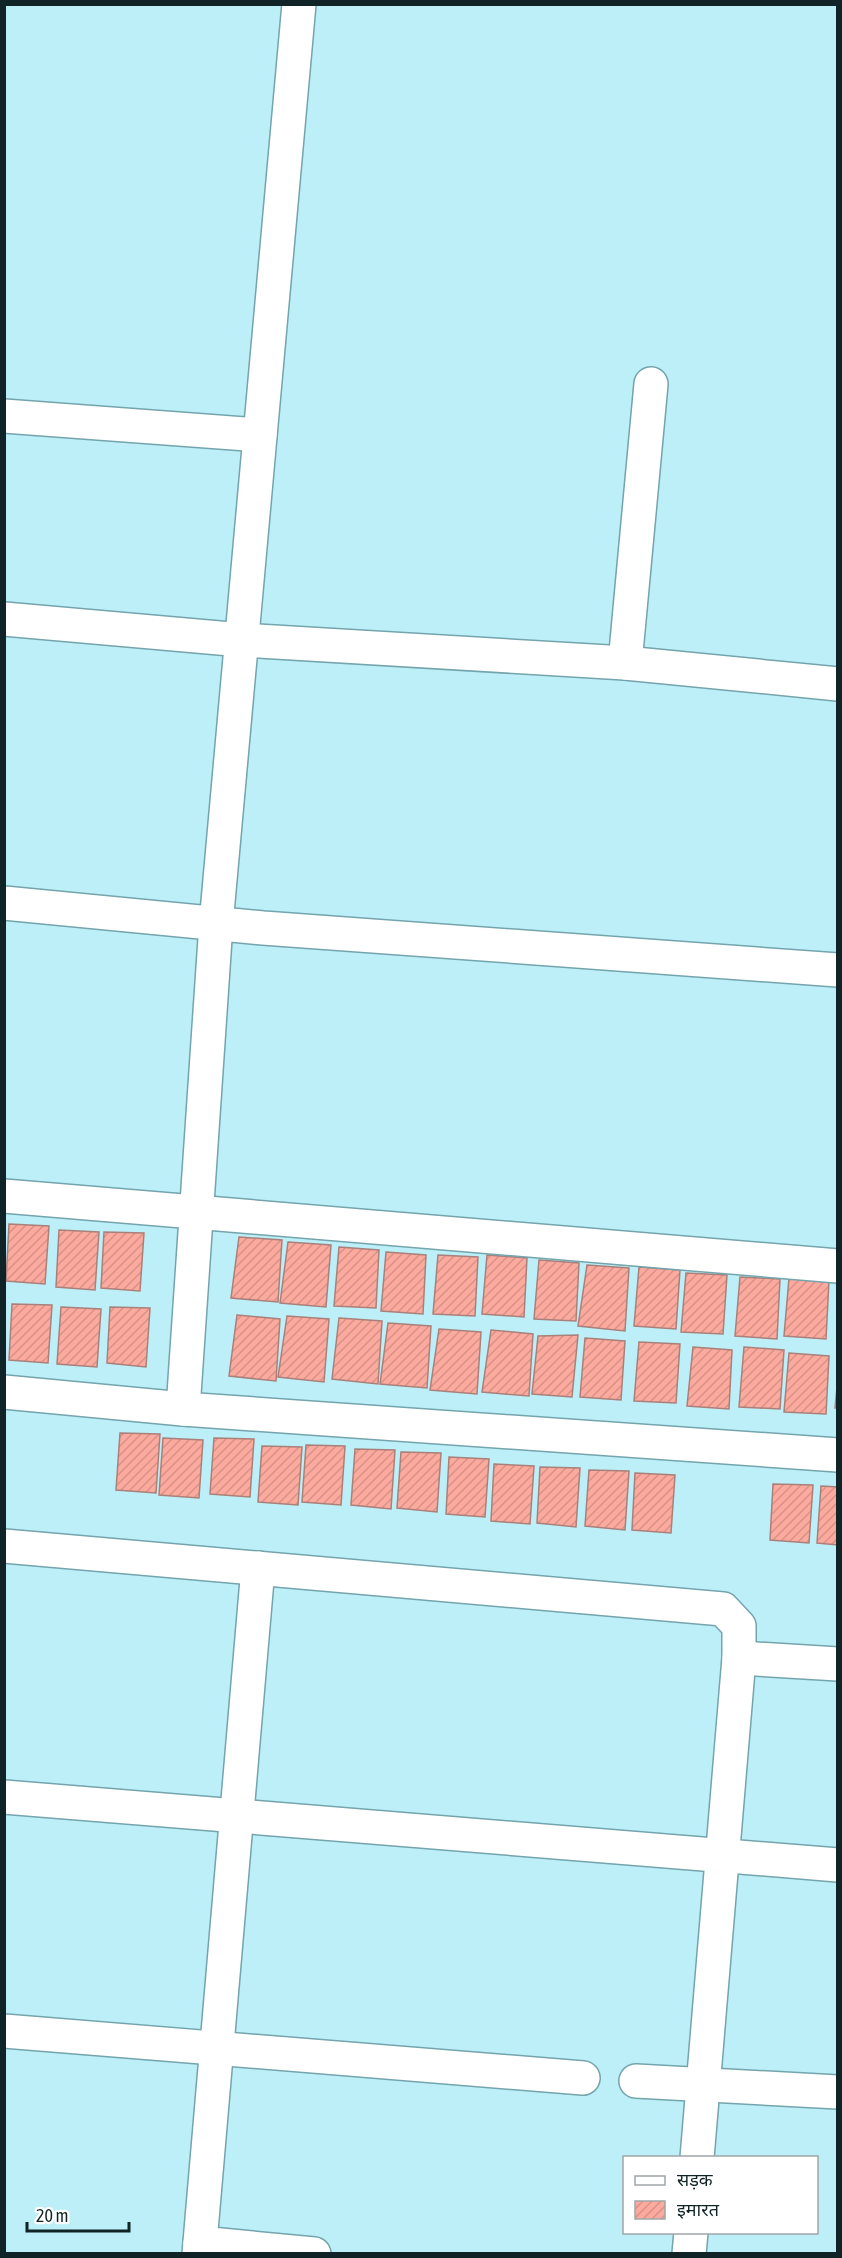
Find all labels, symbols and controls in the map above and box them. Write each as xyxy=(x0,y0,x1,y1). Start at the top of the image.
legend xyxy=(623,2156,818,2234)
text: सड़क xyxy=(677,2169,714,2190)
scale bar xyxy=(27,2195,129,2233)
text: इमारत xyxy=(677,2199,720,2220)
text: 20 m xyxy=(36,2205,68,2226)

